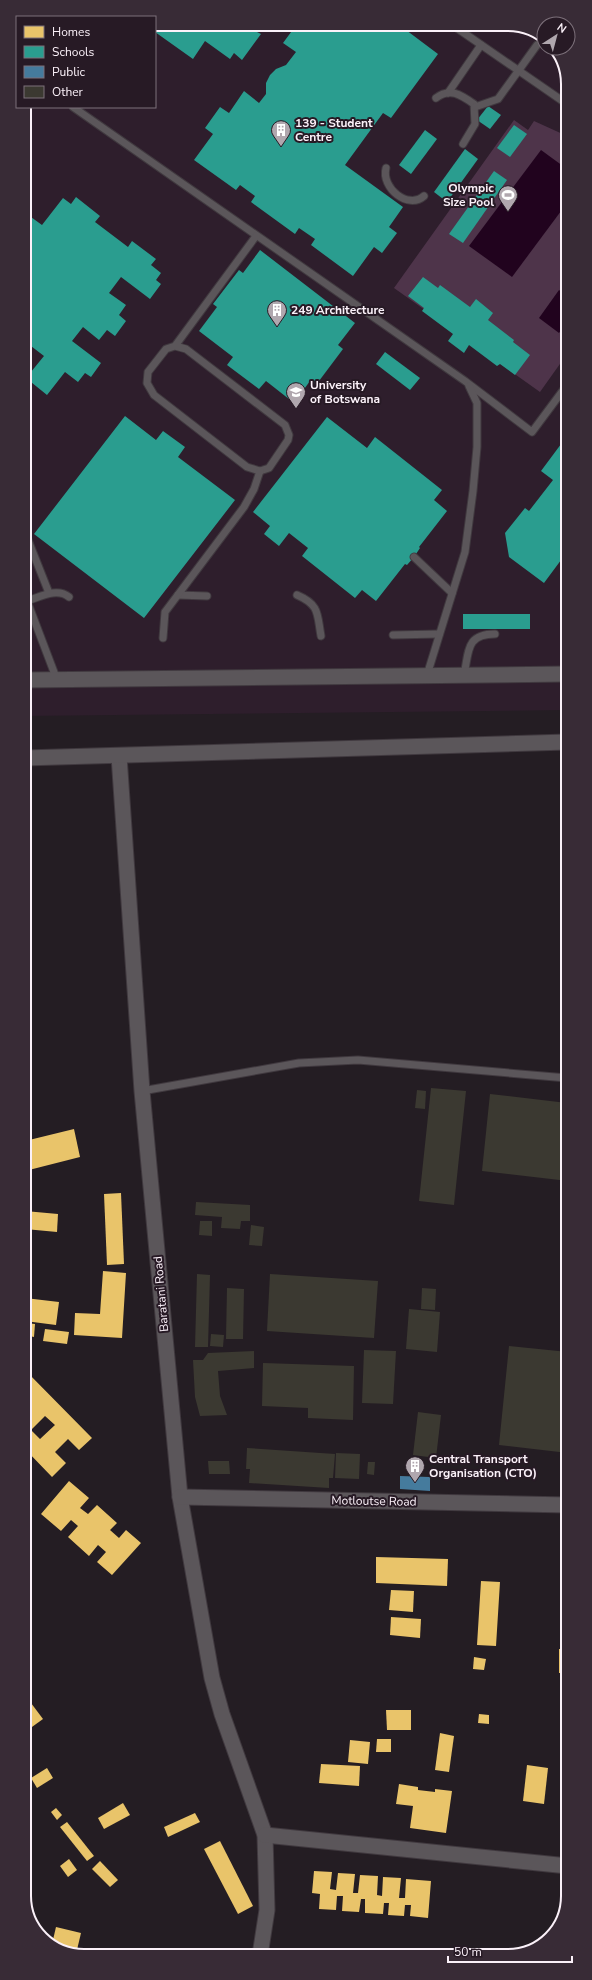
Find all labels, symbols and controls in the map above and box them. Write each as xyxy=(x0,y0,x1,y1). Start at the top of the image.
legend xyxy=(16,16,156,108)
north arrow xyxy=(536,16,576,56)
text: N xyxy=(554,20,569,37)
text: Homes xyxy=(52,24,90,40)
text: Schools xyxy=(52,44,95,60)
text: Public xyxy=(52,64,86,80)
text: Other xyxy=(52,84,84,100)
place label: 139 - Student Centre xyxy=(295,115,373,145)
building icon: 139 - Student Centre xyxy=(270,119,292,147)
place label: Olympic Size Pool xyxy=(443,180,494,210)
sports icon: Olympic Size Pool xyxy=(497,184,519,212)
building icon: 249 Architecture xyxy=(266,299,288,327)
place label: 249 Architecture xyxy=(291,302,385,318)
place label: University of Botswana xyxy=(310,377,380,407)
school or university icon: University of Botswana xyxy=(285,381,307,409)
street label: Baratani Road xyxy=(150,1255,172,1333)
place label: Central Transport Organisation (CTO) xyxy=(429,1451,537,1481)
building icon: Central Transport Organisation (CTO) xyxy=(404,1455,426,1483)
street label: Motloutse Road xyxy=(331,1492,417,1510)
scale bar xyxy=(448,1938,572,1964)
text: 50 m xyxy=(454,1944,482,1960)

